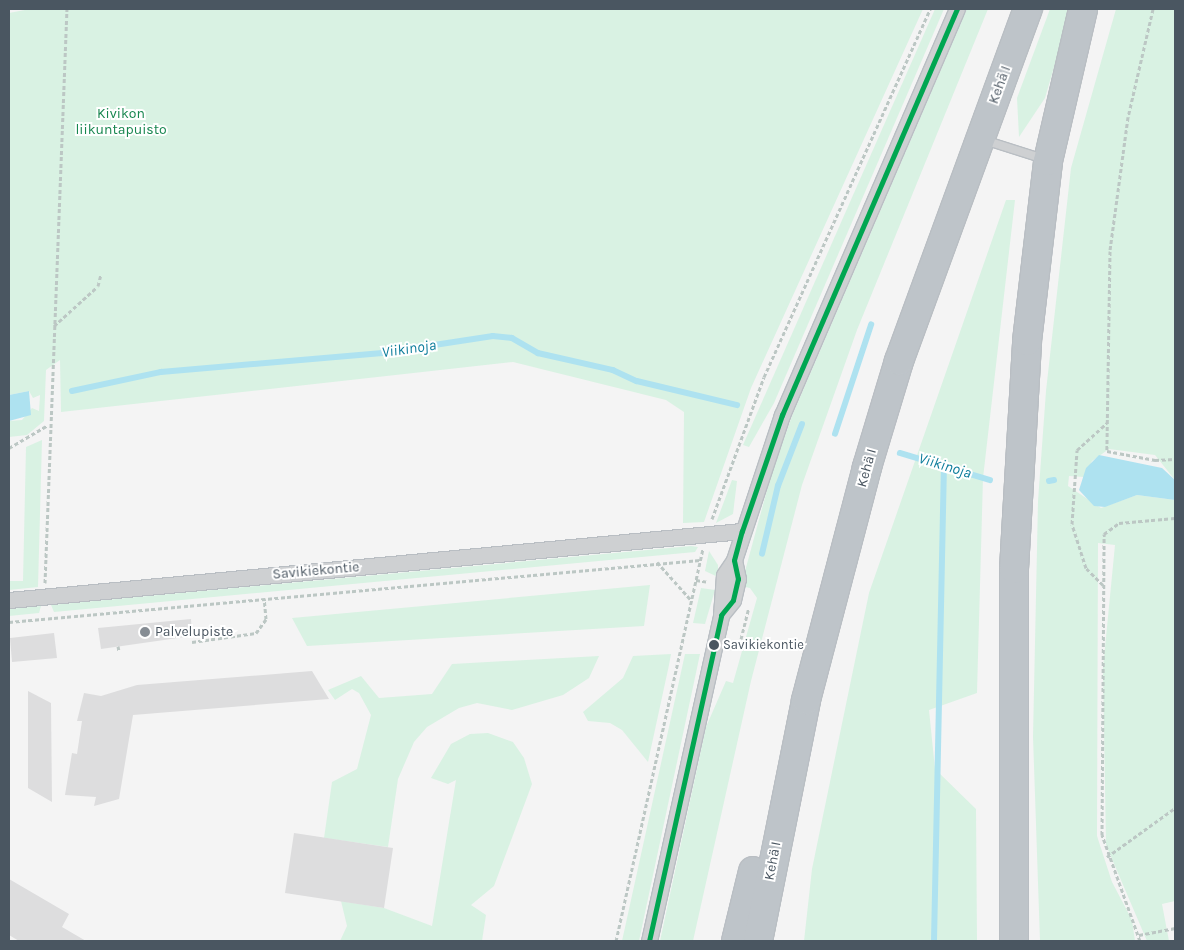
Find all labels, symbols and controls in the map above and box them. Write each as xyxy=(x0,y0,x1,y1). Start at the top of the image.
street label: Kehä I xyxy=(985,64,1015,106)
park label: Kivikon liikuntapuisto xyxy=(75,106,167,138)
water label: Viikinoja xyxy=(381,336,437,362)
street label: Kehä I xyxy=(854,447,880,489)
water label: Viikinoja xyxy=(916,449,974,483)
street label: Savikiekontie xyxy=(272,559,360,583)
place label: Palvelupiste xyxy=(155,624,233,640)
marker: Palvelupiste xyxy=(139,626,151,638)
place label: Savikiekontie xyxy=(723,637,804,653)
marker: Savikiekontie xyxy=(709,640,719,650)
street label: Kehä I xyxy=(761,840,785,882)

